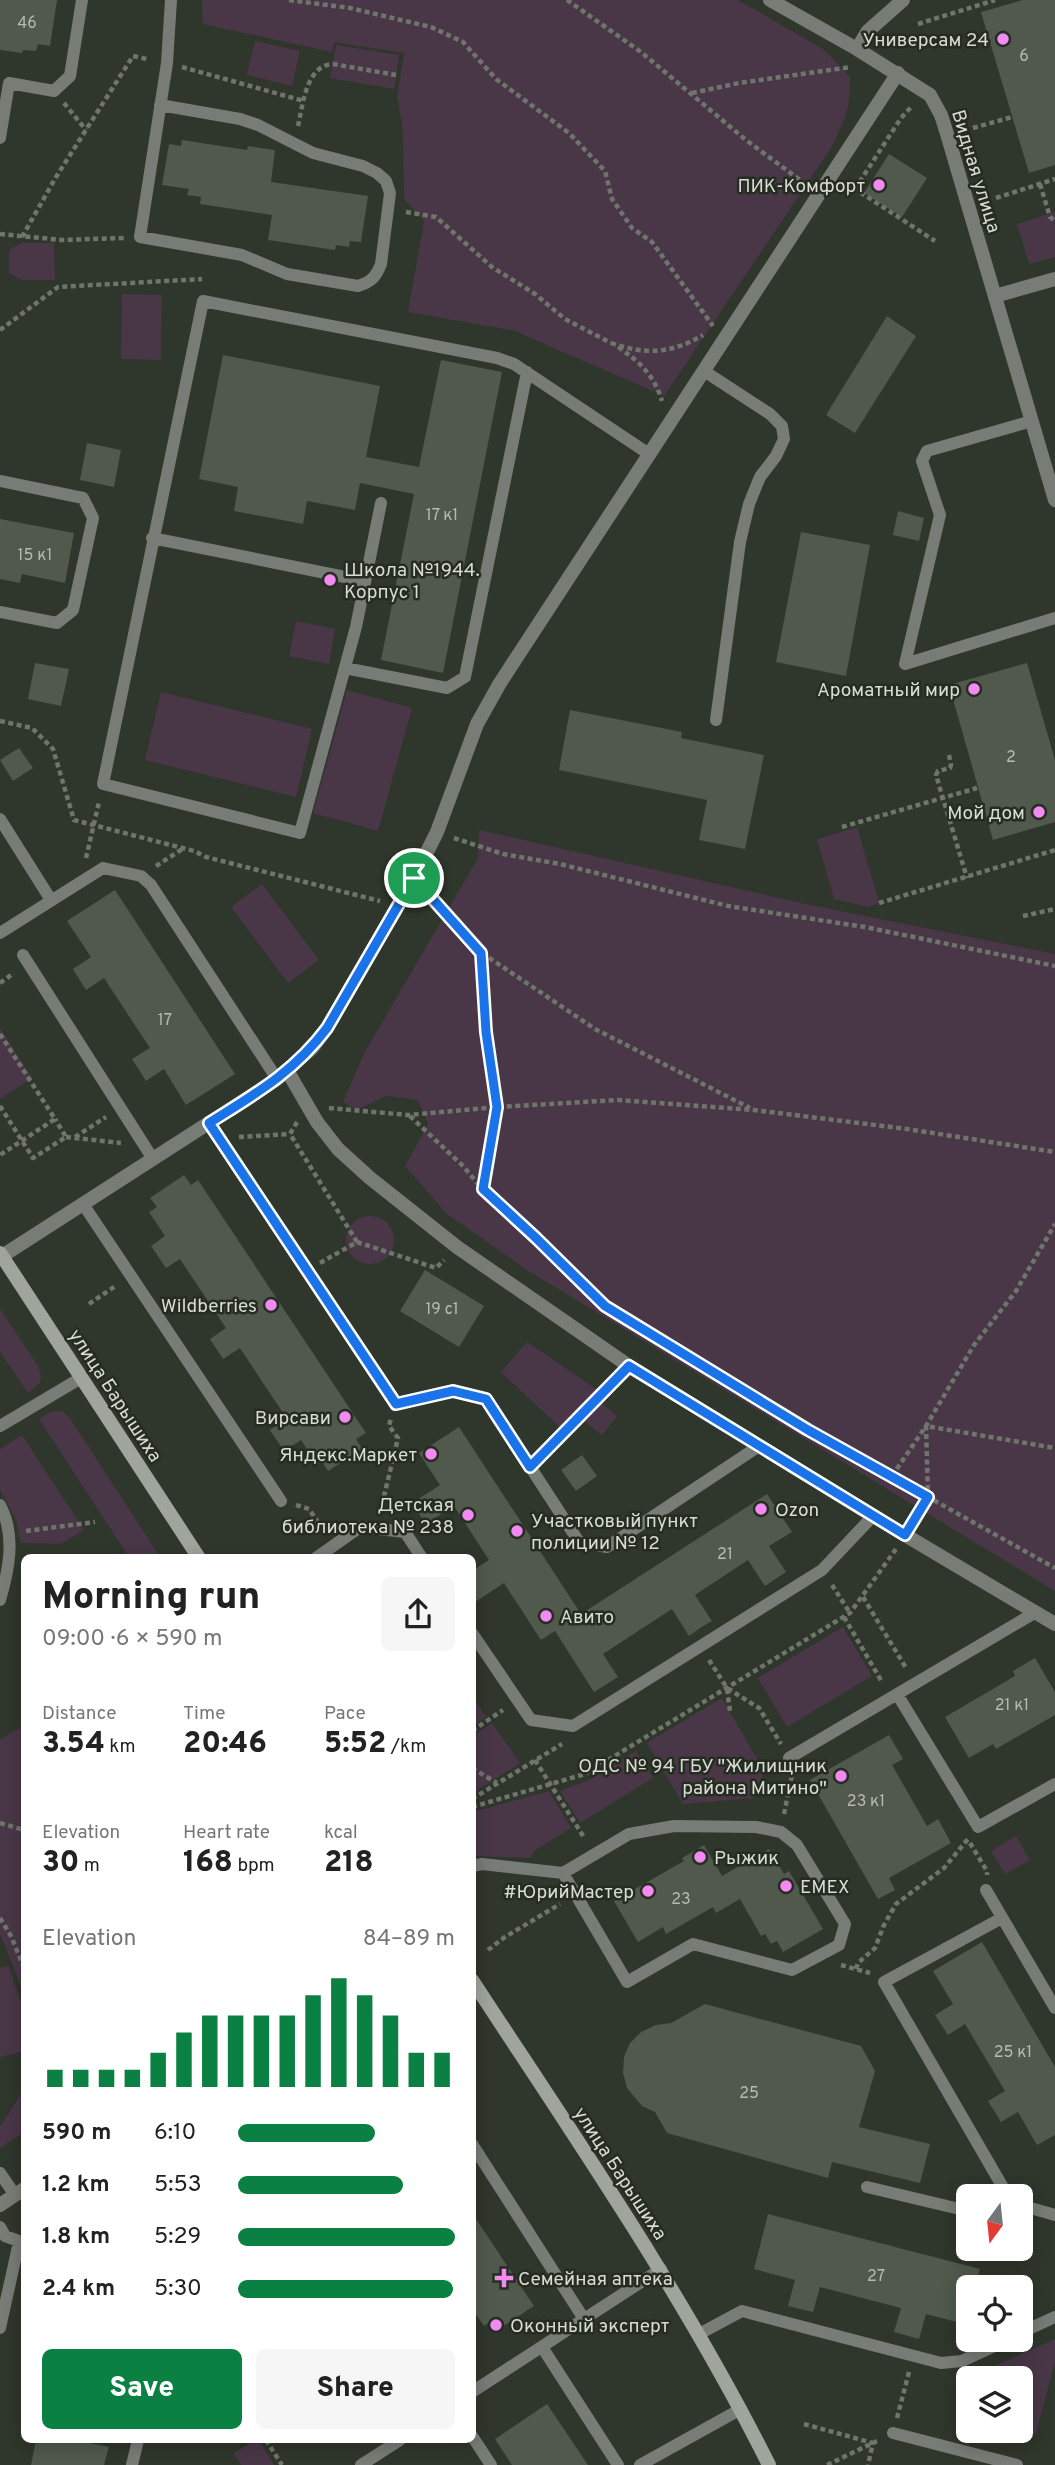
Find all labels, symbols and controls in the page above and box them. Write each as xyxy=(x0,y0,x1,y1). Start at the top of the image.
house number: 46 xyxy=(17,14,37,34)
place label: Универсам 24 xyxy=(862,29,989,53)
marker: Универсам 24 xyxy=(995,31,1011,47)
house number: 6 xyxy=(1019,47,1029,67)
street label: Видная улица xyxy=(945,107,1005,236)
place label: ПИК-Комфорт xyxy=(737,175,865,199)
marker: ПИК-Комфорт xyxy=(871,177,887,193)
house number: 17 к1 xyxy=(426,506,458,526)
house number: 15 к1 xyxy=(18,546,52,566)
place label: Школа №1944. Корпус 1 xyxy=(344,559,480,605)
marker: Школа №1944. Корпус 1 xyxy=(322,572,338,588)
place label: Ароматный мир xyxy=(817,679,960,703)
marker: Ароматный мир xyxy=(966,681,982,697)
house number: 2 xyxy=(1006,748,1016,768)
place label: Мой дом xyxy=(947,802,1025,826)
marker: Мой дом xyxy=(1031,804,1047,820)
pin xyxy=(384,848,444,908)
icon: arrive xyxy=(395,859,433,897)
house number: 17 xyxy=(158,1011,172,1031)
place label: Wildberries xyxy=(161,1295,257,1319)
marker: Wildberries xyxy=(263,1297,279,1313)
house number: 19 с1 xyxy=(425,1300,459,1320)
street label: улица Барышиха xyxy=(62,1325,166,1467)
place label: Вирсави xyxy=(255,1407,331,1431)
marker: Вирсави xyxy=(337,1409,353,1425)
place label: Яндекс.Маркет xyxy=(279,1444,417,1468)
marker: Яндекс.Маркет xyxy=(423,1446,439,1462)
place label: Детская библиотека № 238 xyxy=(282,1494,454,1540)
place label: Ozon xyxy=(775,1499,819,1523)
marker: Ozon xyxy=(753,1501,769,1517)
marker: Детская библиотека № 238 xyxy=(460,1507,476,1523)
place label: Участковый пункт полиции № 12 xyxy=(531,1510,698,1556)
marker: Участковый пункт полиции № 12 xyxy=(509,1523,525,1539)
house number: 21 xyxy=(717,1545,733,1565)
text: Morning run xyxy=(42,1574,260,1623)
button: share xyxy=(381,1577,455,1651)
place label: Авито xyxy=(560,1606,614,1630)
marker: Авито xyxy=(538,1608,554,1624)
text: 09:00 · 6 × 590 m xyxy=(42,1625,222,1654)
house number: 21 к1 xyxy=(995,1696,1029,1716)
text: Distance xyxy=(42,1702,117,1726)
text: Time xyxy=(183,1702,226,1726)
text: Pace xyxy=(324,1702,366,1726)
text: 3.54 xyxy=(42,1726,105,1763)
text: 20:46 xyxy=(183,1726,267,1763)
text: 5:52 xyxy=(324,1726,386,1763)
text: km xyxy=(105,1735,136,1759)
text: /km xyxy=(386,1735,426,1759)
place label: ОДС № 94 ГБУ "Жилищник района Митино" xyxy=(578,1755,827,1801)
marker: ОДС № 94 ГБУ "Жилищник района Митино" xyxy=(833,1768,849,1784)
house number: 23 к1 xyxy=(847,1792,885,1812)
text: Elevation xyxy=(42,1821,120,1845)
text: Heart rate xyxy=(183,1821,270,1845)
text: kcal xyxy=(324,1821,358,1845)
text: 30 xyxy=(42,1845,79,1882)
text: 168 xyxy=(183,1845,233,1882)
text: 218 xyxy=(324,1845,374,1882)
place label: Рыжик xyxy=(714,1847,779,1871)
marker: Рыжик xyxy=(692,1849,708,1865)
text: m xyxy=(79,1854,100,1878)
text: bpm xyxy=(233,1854,275,1878)
place label: EMEX xyxy=(800,1876,849,1900)
marker: EMEX xyxy=(778,1878,794,1894)
place label: #ЮрийМастер xyxy=(504,1881,634,1905)
marker: #ЮрийМастер xyxy=(640,1883,656,1899)
house number: 23 xyxy=(671,1890,691,1910)
text: Elevation xyxy=(42,1925,137,1954)
text: 84–89 m xyxy=(363,1925,455,1954)
house number: 25 к1 xyxy=(994,2043,1032,2063)
house number: 25 xyxy=(739,2084,759,2104)
street label: улица Барышиха xyxy=(567,2103,671,2245)
text: 590 m xyxy=(42,2119,111,2148)
text: 6:10 xyxy=(154,2119,196,2148)
text: 1.2 km xyxy=(42,2171,110,2200)
text: 5:53 xyxy=(154,2171,202,2200)
north arrow xyxy=(956,2184,1032,2261)
map controls xyxy=(956,2184,1033,2443)
text: 1.8 km xyxy=(42,2223,110,2252)
text: 5:29 xyxy=(154,2223,201,2252)
house number: 27 xyxy=(867,2267,885,2287)
place label: Семейная аптека xyxy=(518,2268,673,2292)
marker: Семейная аптека xyxy=(496,2270,512,2286)
text: 2.4 km xyxy=(42,2275,115,2304)
text: 5:30 xyxy=(154,2275,202,2304)
button: locate xyxy=(956,2275,1033,2352)
place label: Оконный эксперт xyxy=(510,2315,670,2339)
marker: Оконный эксперт xyxy=(488,2317,504,2333)
button: Save xyxy=(42,2349,242,2429)
button: Share xyxy=(256,2349,455,2429)
button: layers xyxy=(956,2366,1033,2443)

